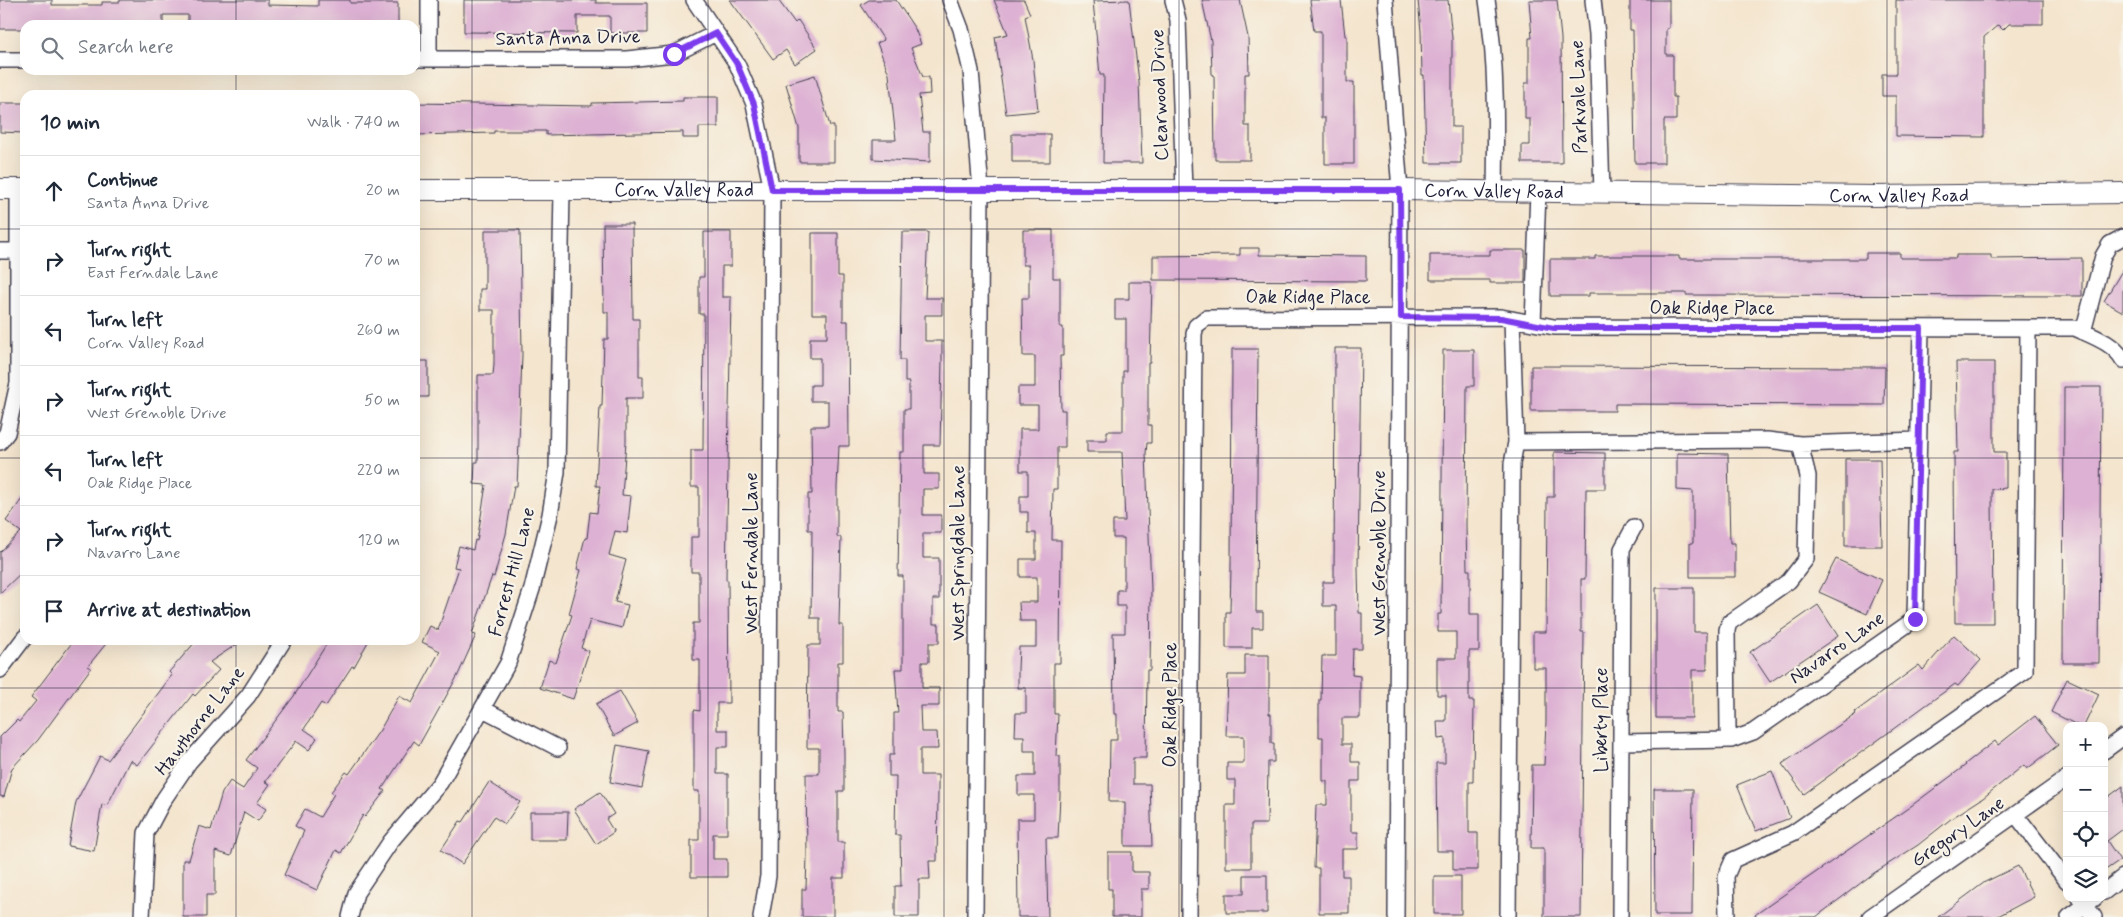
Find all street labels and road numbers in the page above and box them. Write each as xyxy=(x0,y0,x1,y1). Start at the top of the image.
street label: Santa Anna Drive xyxy=(495,24,641,52)
street label: Clearwood Drive xyxy=(1145,29,1175,161)
street label: Parkvale Lane xyxy=(1565,40,1593,154)
street label: Corn Valley Road xyxy=(614,178,754,204)
street label: Corn Valley Road xyxy=(1424,178,1564,205)
street label: Corn Valley Road xyxy=(1829,182,1969,209)
street label: Oak Ridge Place xyxy=(1245,285,1371,311)
street label: Oak Ridge Place xyxy=(1649,296,1775,322)
street label: West Springdale Lane xyxy=(946,465,974,641)
street label: West Grenoble Drive xyxy=(1367,470,1392,636)
street label: West Ferndale Lane xyxy=(739,472,764,634)
street label: Forrest Hill Lane xyxy=(483,505,541,639)
street label: Navarro Lane xyxy=(1784,606,1890,690)
street label: Oak Ridge Place xyxy=(1158,642,1184,768)
street label: Hawthorne Lane xyxy=(149,661,251,781)
street label: Liberty Place xyxy=(1589,667,1614,773)
street label: Gregory Lane xyxy=(1907,791,2011,875)

